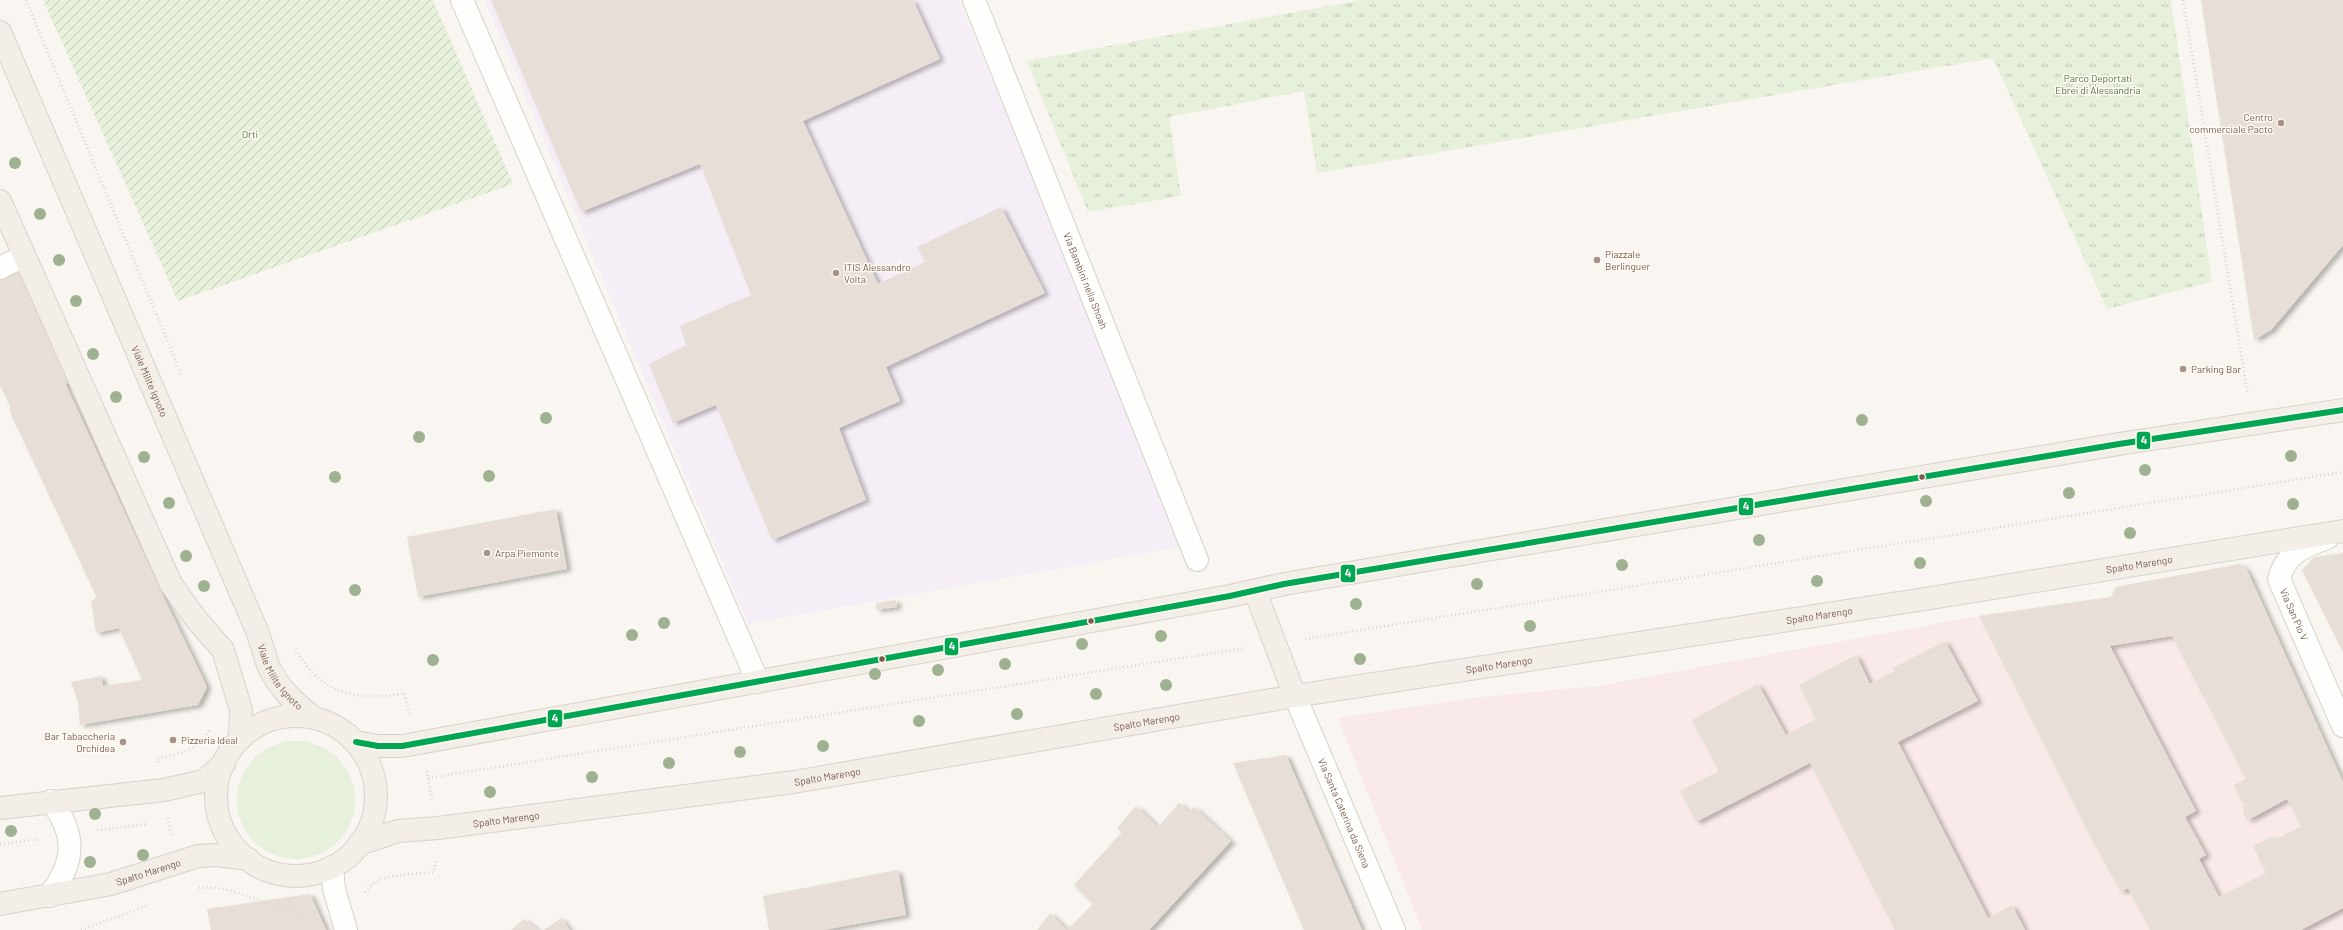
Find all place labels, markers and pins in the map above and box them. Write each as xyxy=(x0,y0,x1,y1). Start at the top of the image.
place label: Centro commerciale Pacto xyxy=(2189,111,2273,135)
marker: Centro commerciale Pacto xyxy=(2276,118,2286,128)
place label: Piazzale Berlinguer xyxy=(1605,248,1651,272)
marker: Piazzale Berlinguer xyxy=(1592,255,1602,265)
place label: ITIS Alessandro Volta xyxy=(844,261,911,285)
marker: ITIS Alessandro Volta xyxy=(831,268,841,278)
place label: Parking Bar xyxy=(2191,363,2241,375)
marker: Parking Bar xyxy=(2178,364,2188,374)
unlabelled marker xyxy=(1917,472,1927,482)
place label: Arpa Piemonte xyxy=(495,547,559,559)
marker: Arpa Piemonte xyxy=(482,548,492,558)
unlabelled marker xyxy=(1086,616,1096,626)
unlabelled marker xyxy=(877,654,887,664)
place label: Bar Tabaccheria Orchidea xyxy=(45,730,115,754)
place label: Pizzeria Ideal xyxy=(181,734,238,746)
marker: Pizzeria Ideal xyxy=(168,735,178,745)
marker: Bar Tabaccheria Orchidea xyxy=(118,737,128,747)

